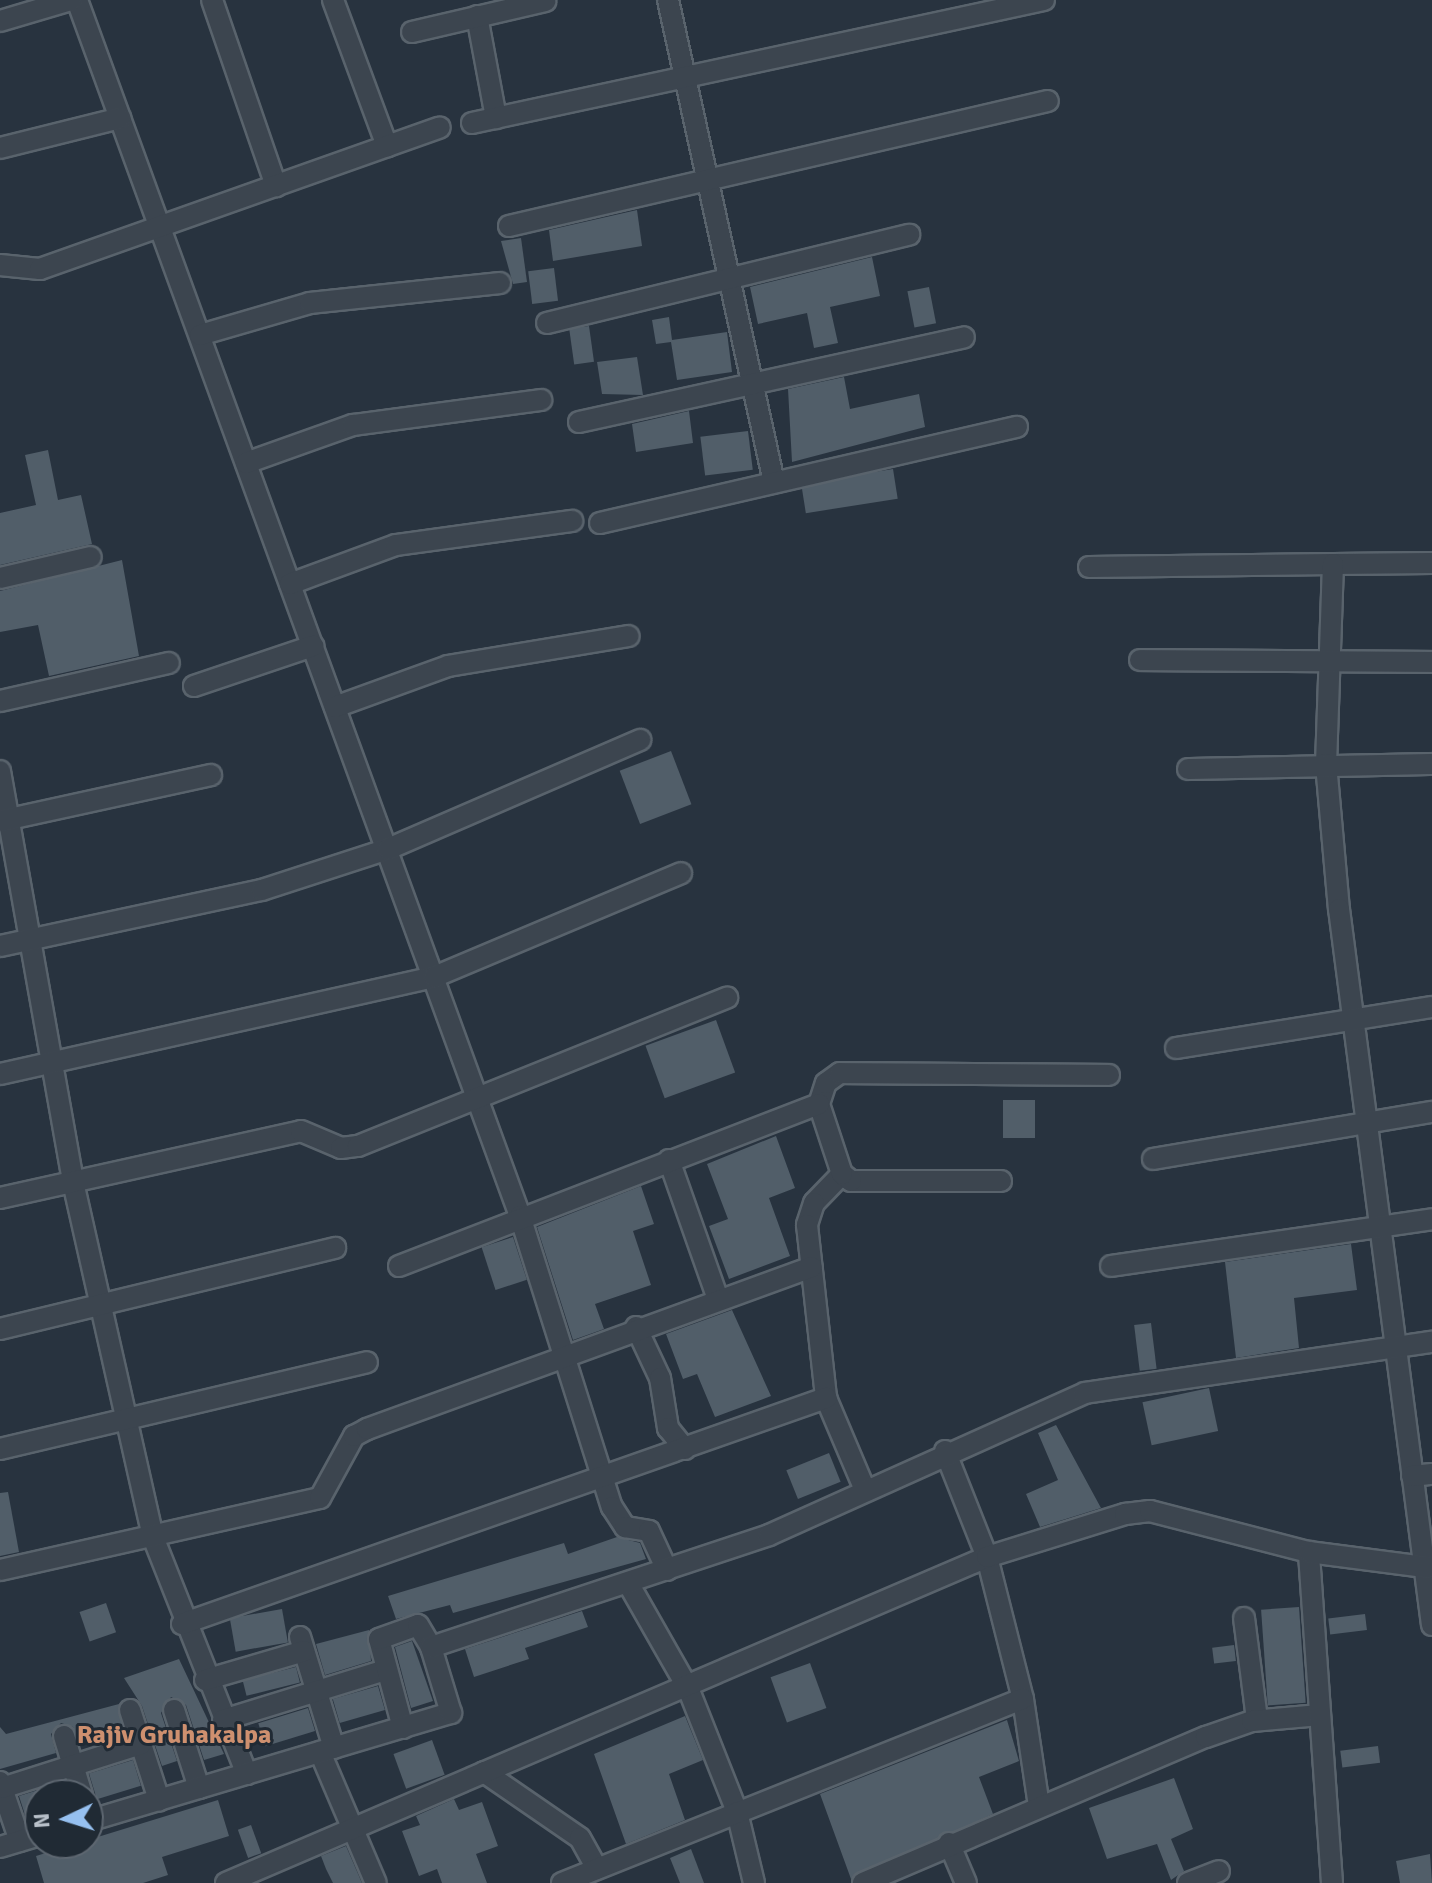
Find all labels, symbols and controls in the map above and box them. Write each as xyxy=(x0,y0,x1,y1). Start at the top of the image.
district label: Rajiv Gruhakalpa xyxy=(77,1720,271,1752)
north arrow xyxy=(24,1779,104,1859)
text: N xyxy=(28,1812,56,1829)

